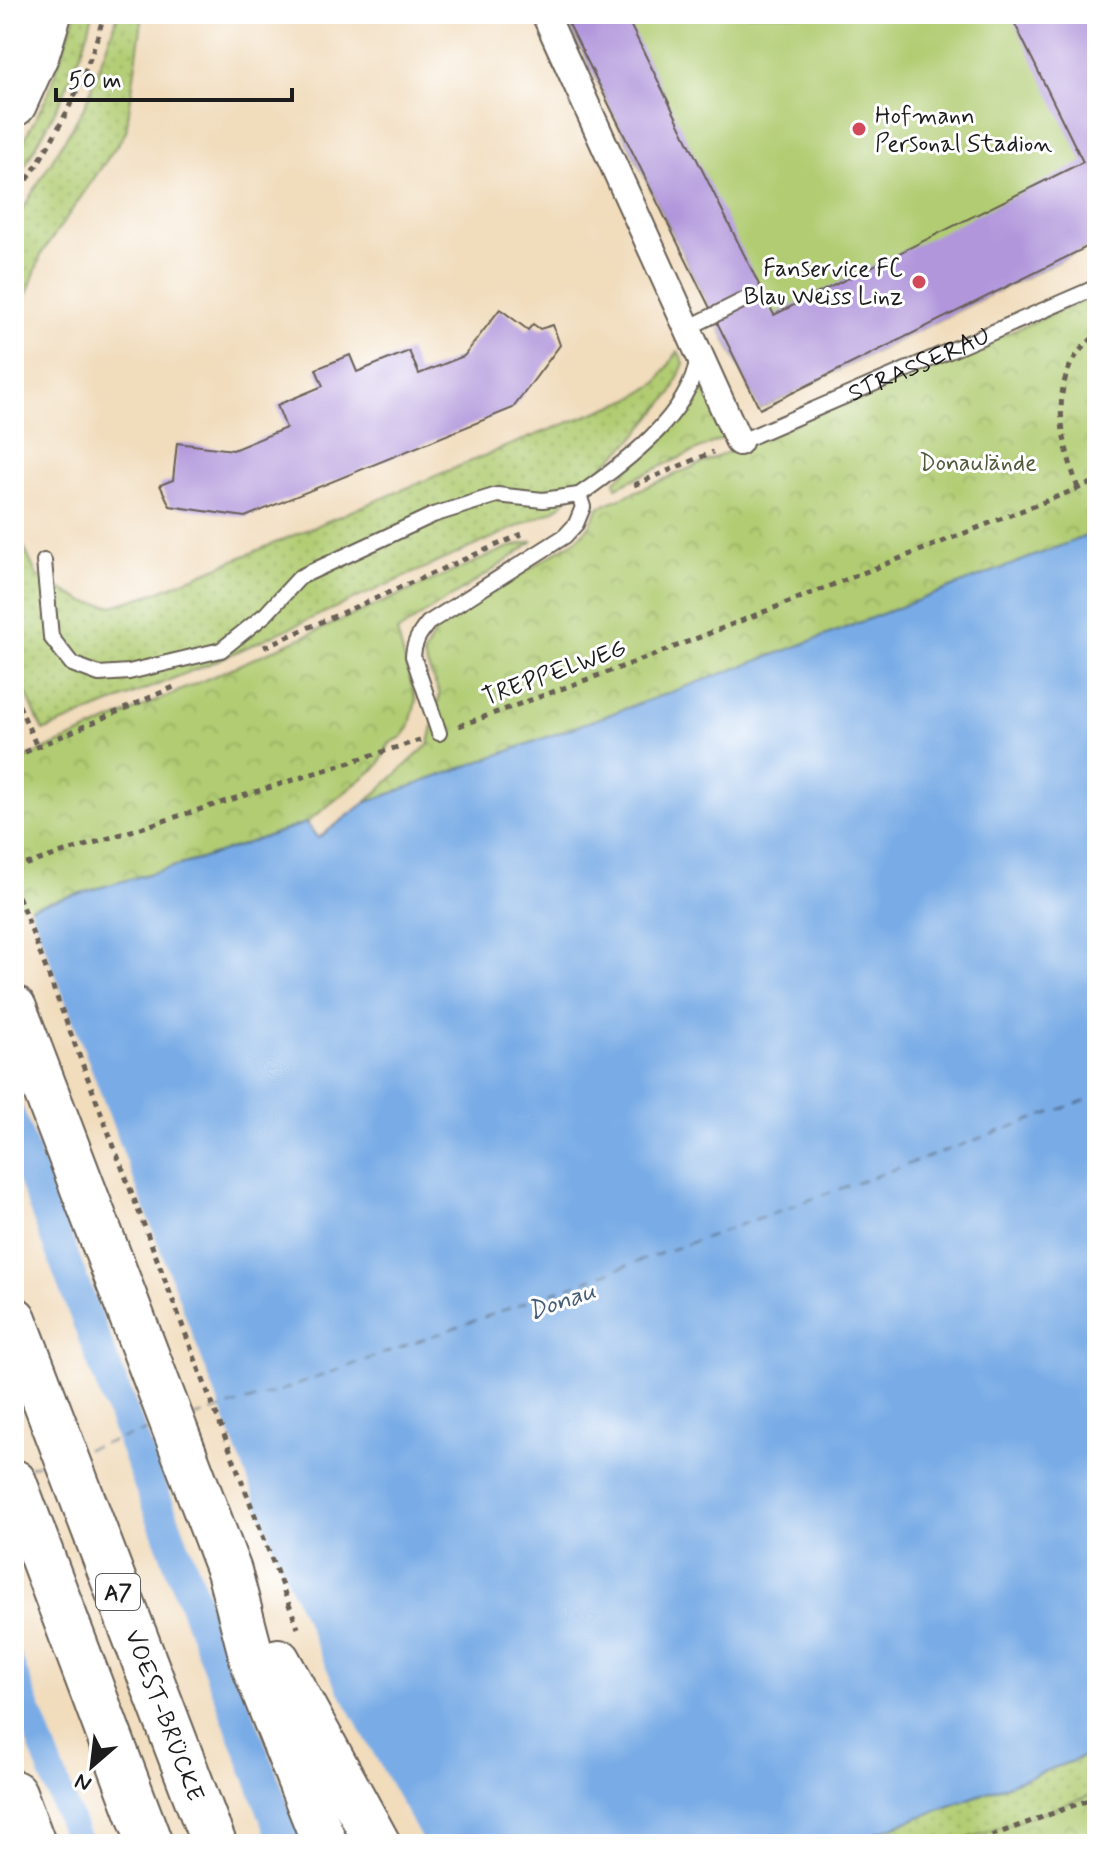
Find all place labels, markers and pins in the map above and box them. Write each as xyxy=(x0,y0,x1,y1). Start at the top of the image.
place label: Hofmann Personal Stadion xyxy=(875,101,1052,160)
marker: Hofmann Personal Stadion xyxy=(850,120,868,138)
place label: Fanservice FC Blau Weiss Linz xyxy=(744,254,903,313)
marker: Fanservice FC Blau Weiss Linz xyxy=(910,273,928,291)

